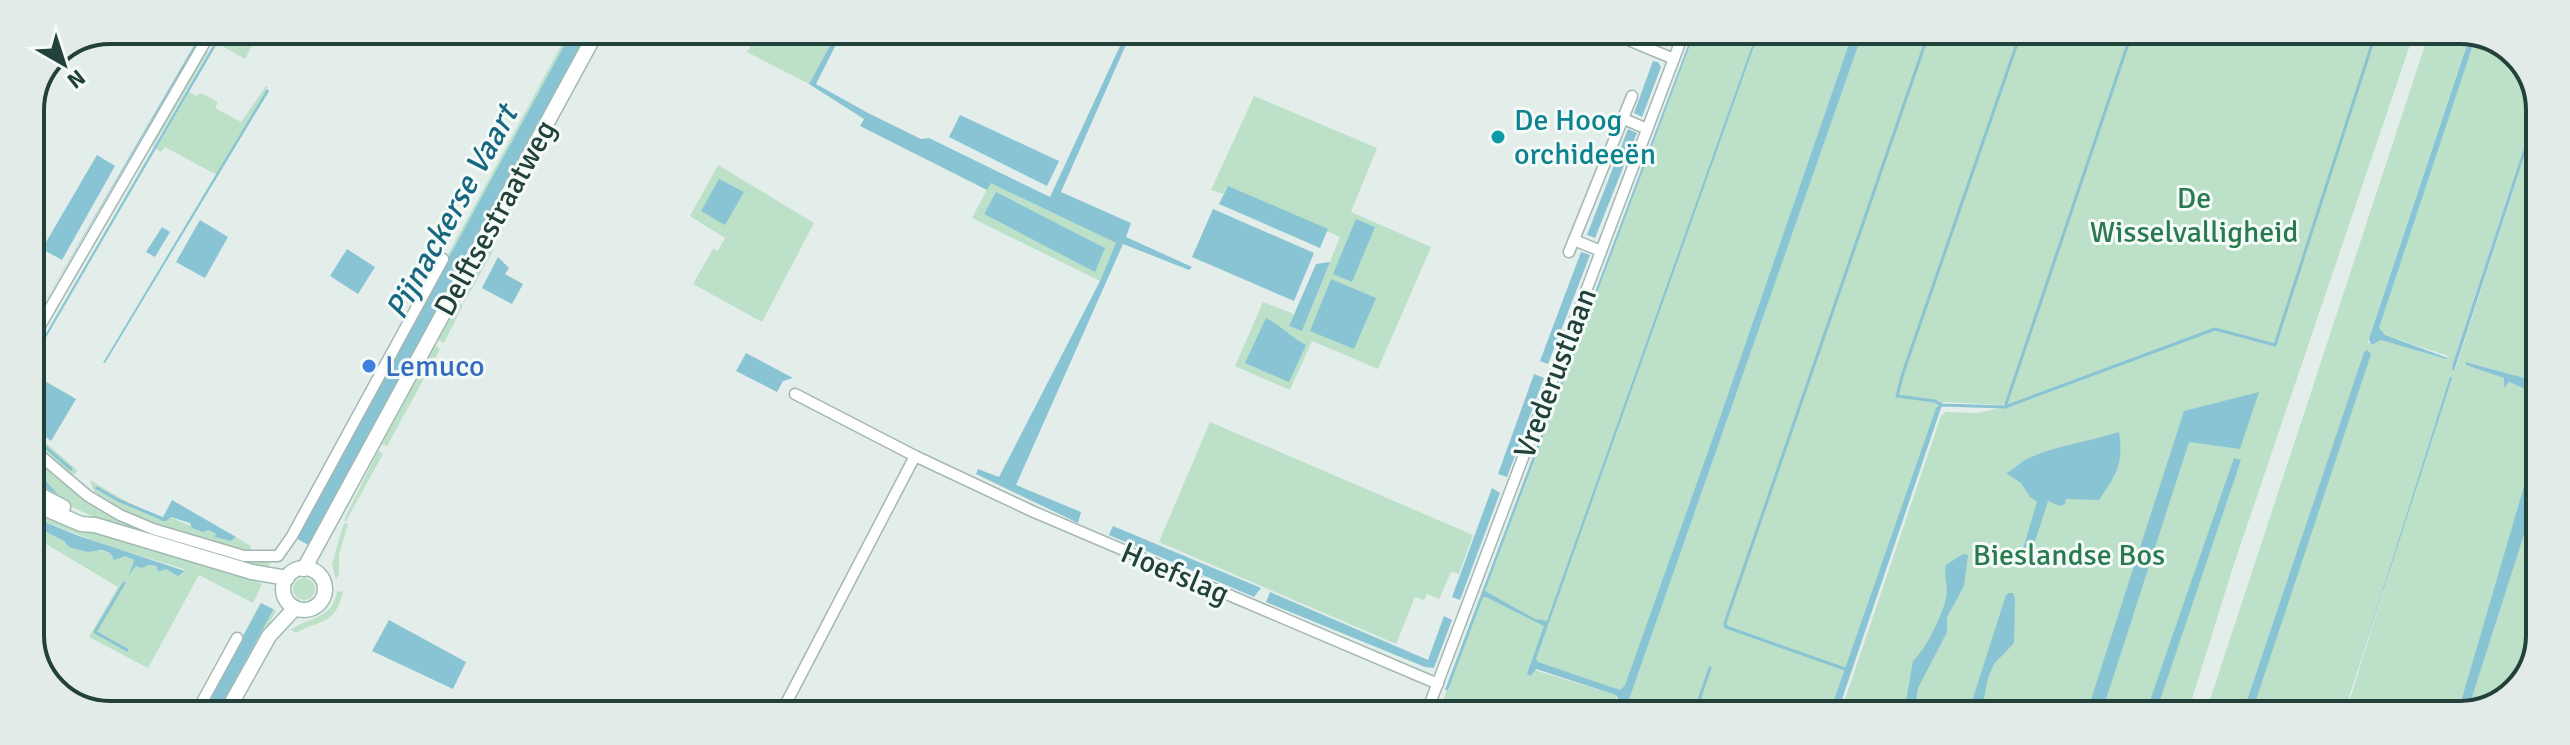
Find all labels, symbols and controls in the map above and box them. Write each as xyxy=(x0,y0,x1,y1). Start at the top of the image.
north arrow xyxy=(24,24,104,104)
text: N xyxy=(62,64,91,94)
water label: Pijnackerse Vaart xyxy=(377,95,528,326)
place label: De Hoog orchideeën xyxy=(1514,102,1656,173)
street label: Delftsestraatweg xyxy=(426,114,565,323)
marker: De Hoog orchideeën xyxy=(1489,128,1507,146)
park label: De Wisselvalligheid xyxy=(2090,180,2298,251)
street label: Vrederustlaan xyxy=(1506,283,1605,464)
place label: Lemuco xyxy=(385,348,485,385)
marker: Lemuco xyxy=(360,357,378,375)
street label: Hoefslag xyxy=(1115,534,1234,613)
park label: Bieslandse Bos xyxy=(1973,537,2165,574)

